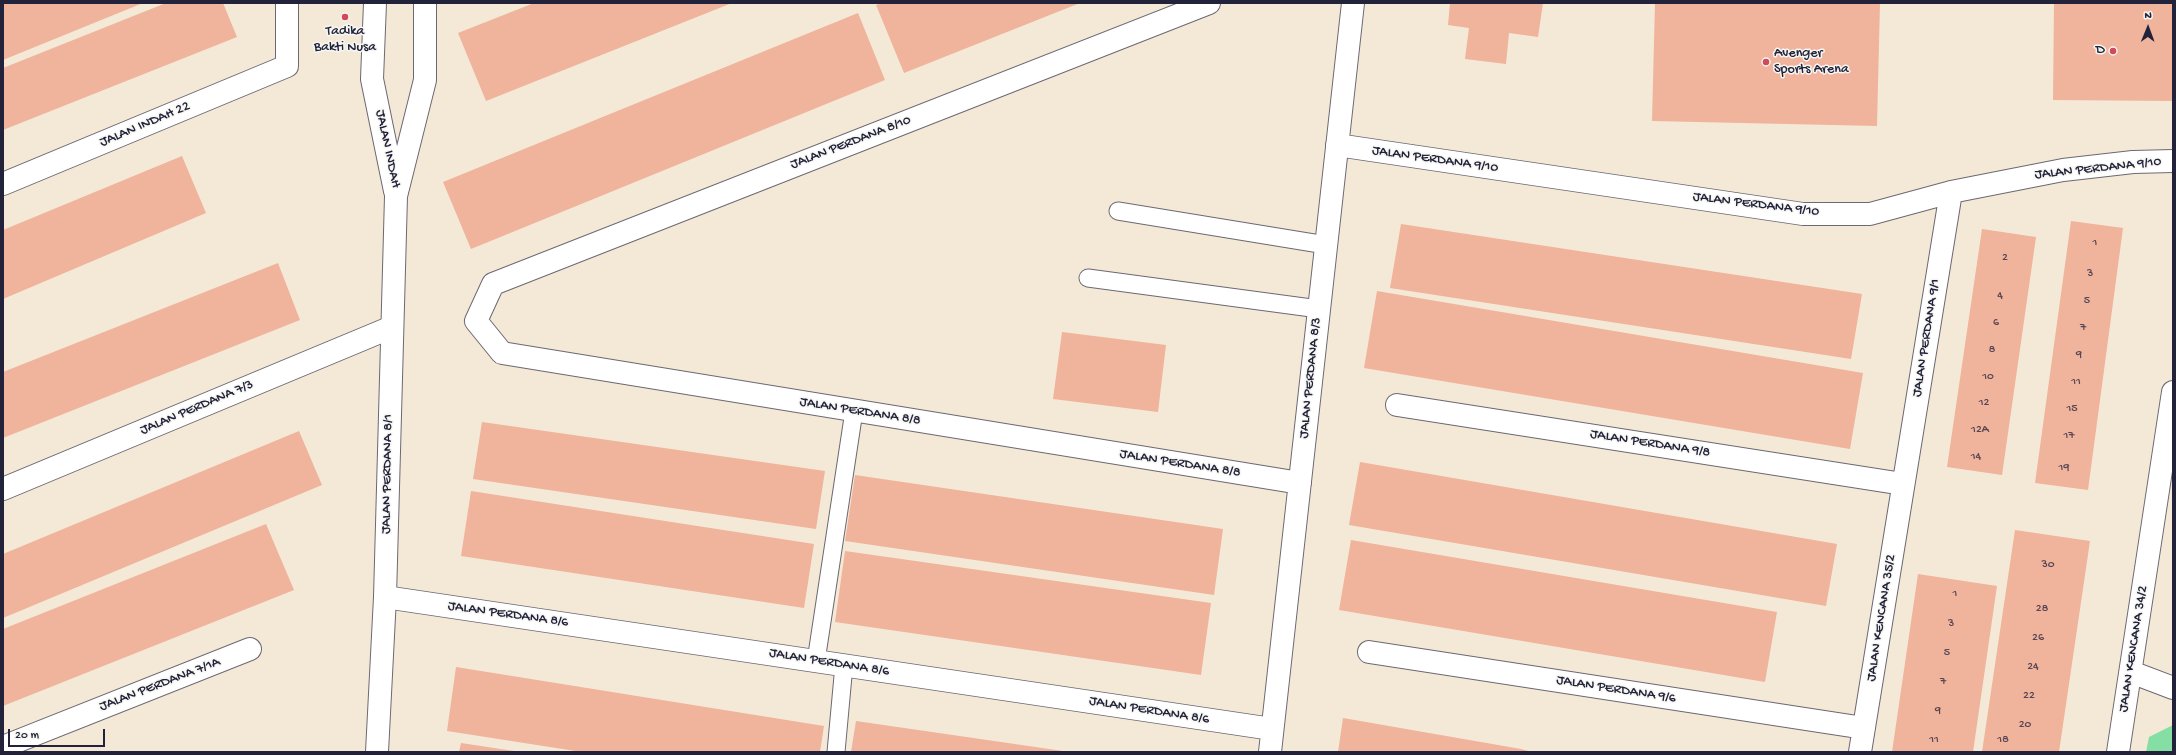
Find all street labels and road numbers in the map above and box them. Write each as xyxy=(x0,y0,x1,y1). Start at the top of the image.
street label: JALAN INDAH 22 xyxy=(97,98,193,152)
street label: JALAN INDAH xyxy=(371,108,403,190)
street label: JALAN PERDANA 8/10 xyxy=(788,112,914,174)
street label: JALAN PERDANA 9/10 xyxy=(1371,143,1499,177)
street label: JALAN PERDANA 9/10 xyxy=(2034,154,2162,184)
street label: JALAN PERDANA 9/10 xyxy=(1692,189,1820,221)
street label: JALAN PERDANA 9/1 xyxy=(1909,278,1945,398)
street label: JALAN PERDANA 8/3 xyxy=(1296,317,1326,439)
street label: JALAN PERDANA 7/3 xyxy=(138,377,256,439)
street label: JALAN PERDANA 8/8 xyxy=(798,394,922,430)
street label: JALAN PERDANA 8/1 xyxy=(379,414,397,534)
street label: JALAN PERDANA 9/8 xyxy=(1589,426,1711,462)
street label: JALAN PERDANA 8/8 xyxy=(1118,446,1242,482)
street label: JALAN KENCANA 35/2 xyxy=(1864,553,1900,683)
street label: JALAN KENCANA 34/2 xyxy=(2116,585,2152,713)
street label: JALAN PERDANA 8/6 xyxy=(447,598,569,632)
street label: JALAN PERDANA 8/6 xyxy=(768,645,890,681)
street label: JALAN PERDANA 7/1A xyxy=(97,654,223,716)
street label: JALAN PERDANA 9/6 xyxy=(1555,672,1677,708)
street label: JALAN PERDANA 8/6 xyxy=(1088,693,1210,729)

